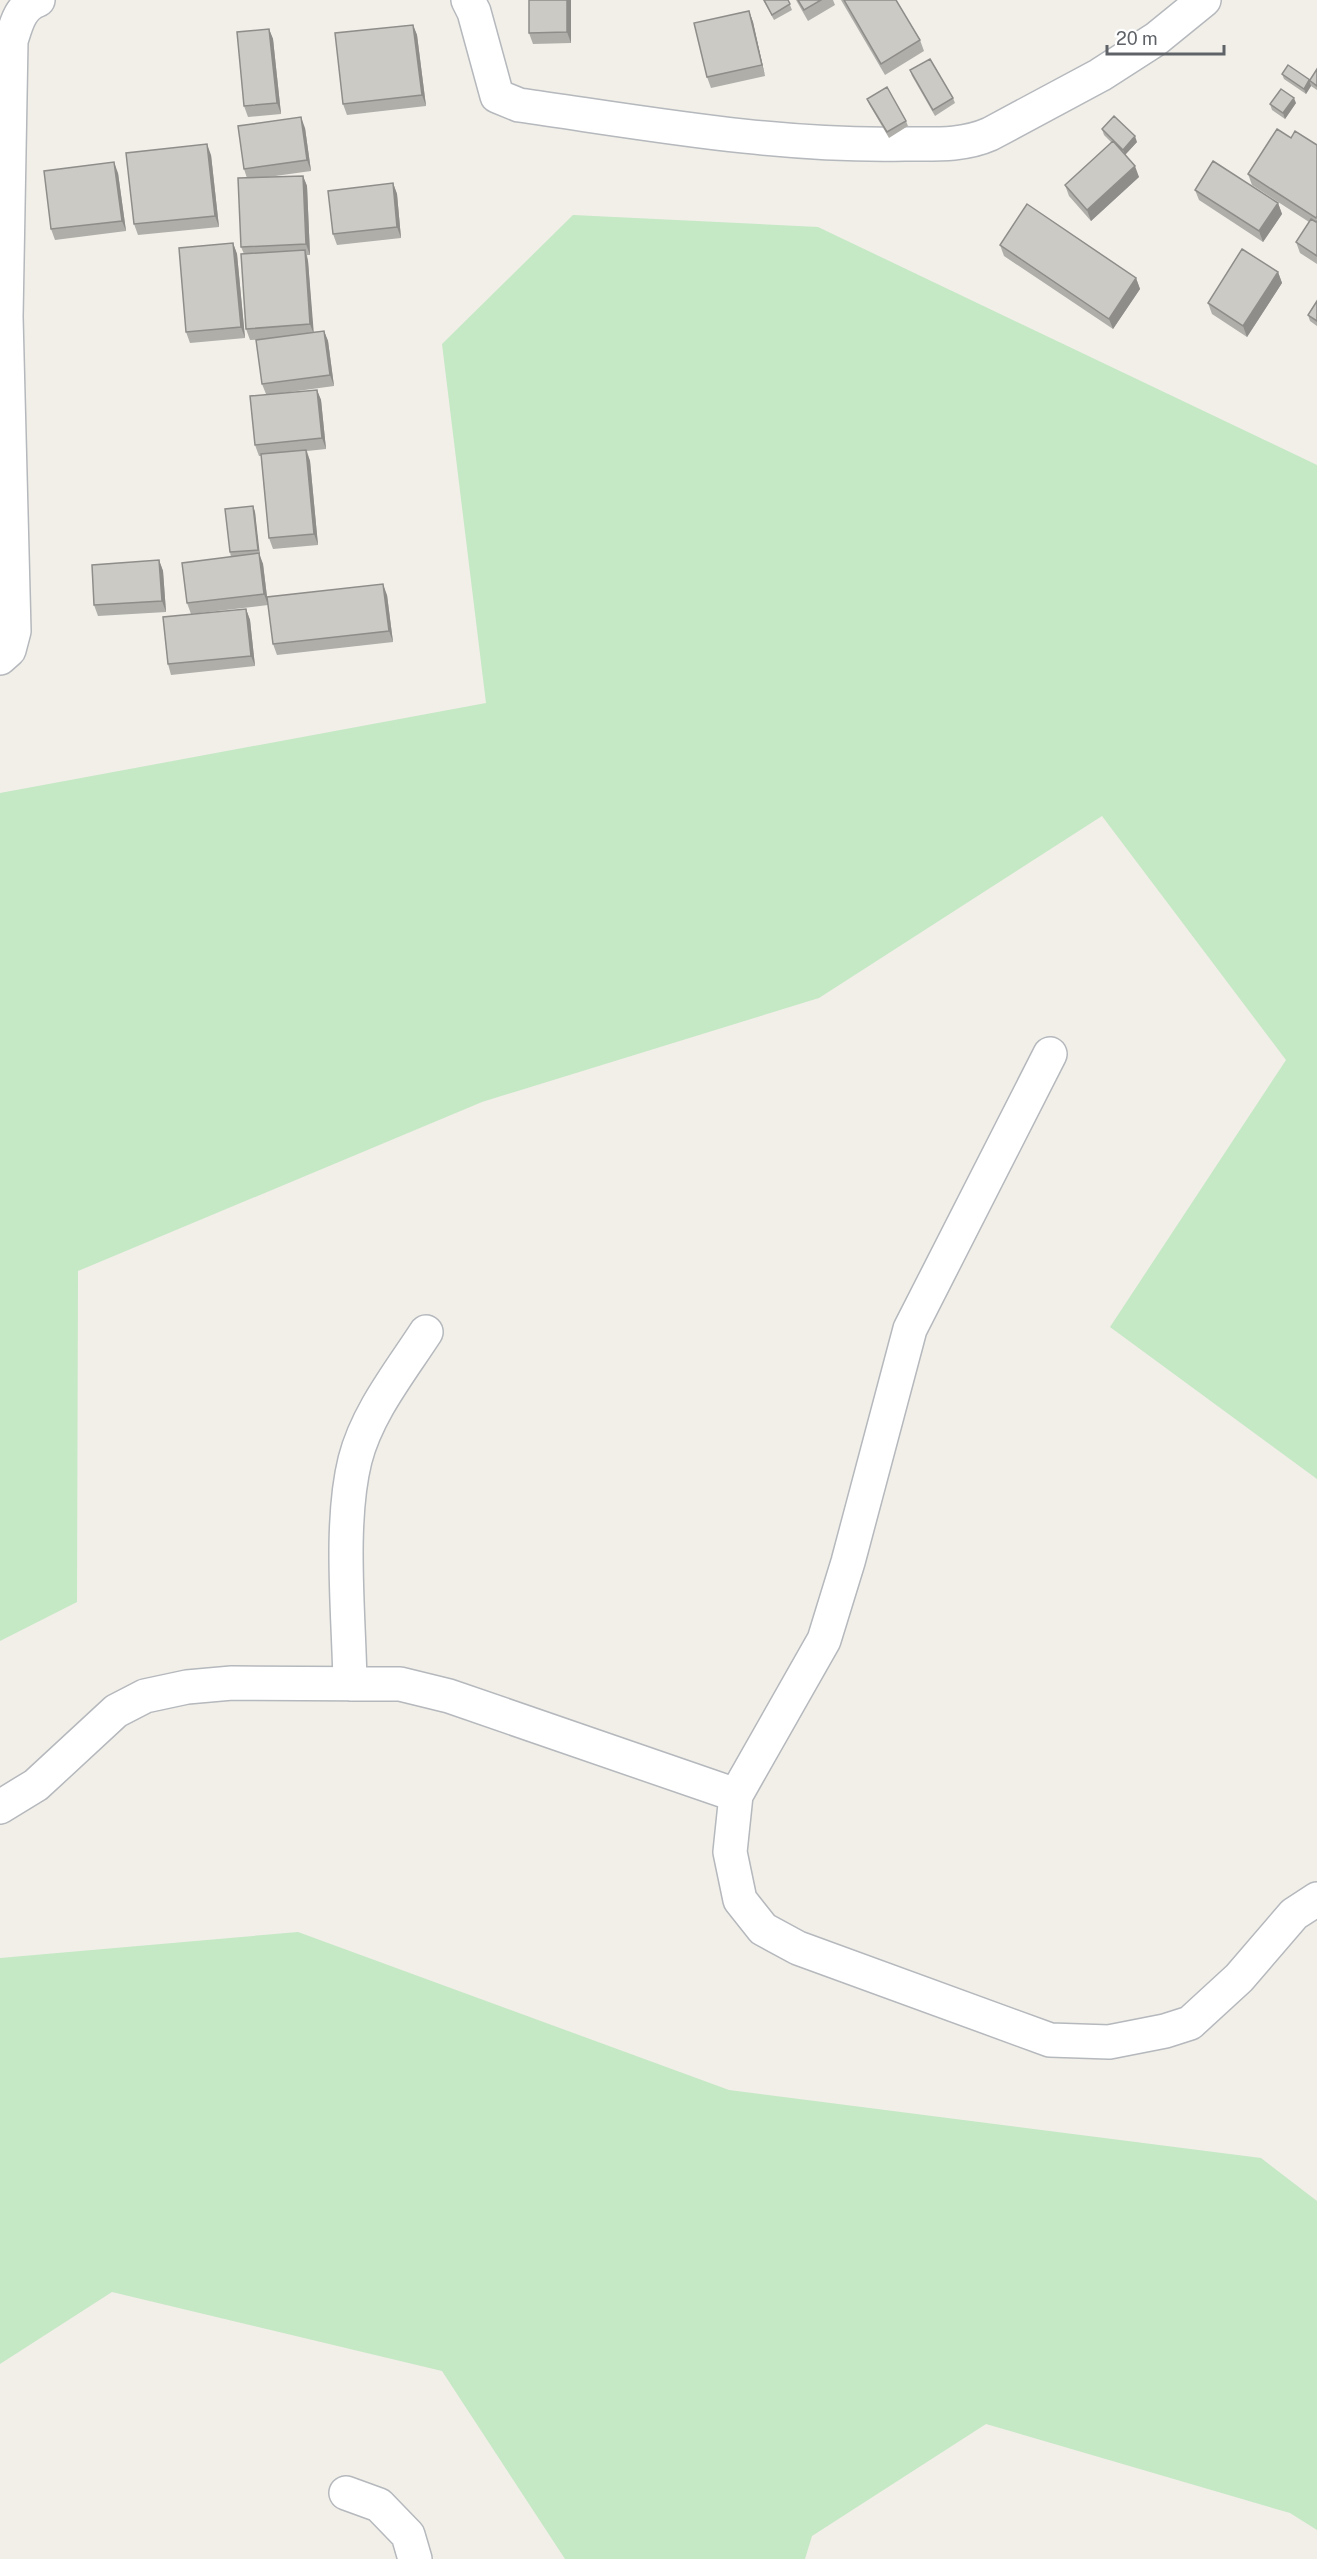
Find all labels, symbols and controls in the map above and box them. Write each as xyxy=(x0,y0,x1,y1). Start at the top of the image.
scale bar xyxy=(1107,18,1224,56)
text: 20 m xyxy=(1116,28,1158,49)

